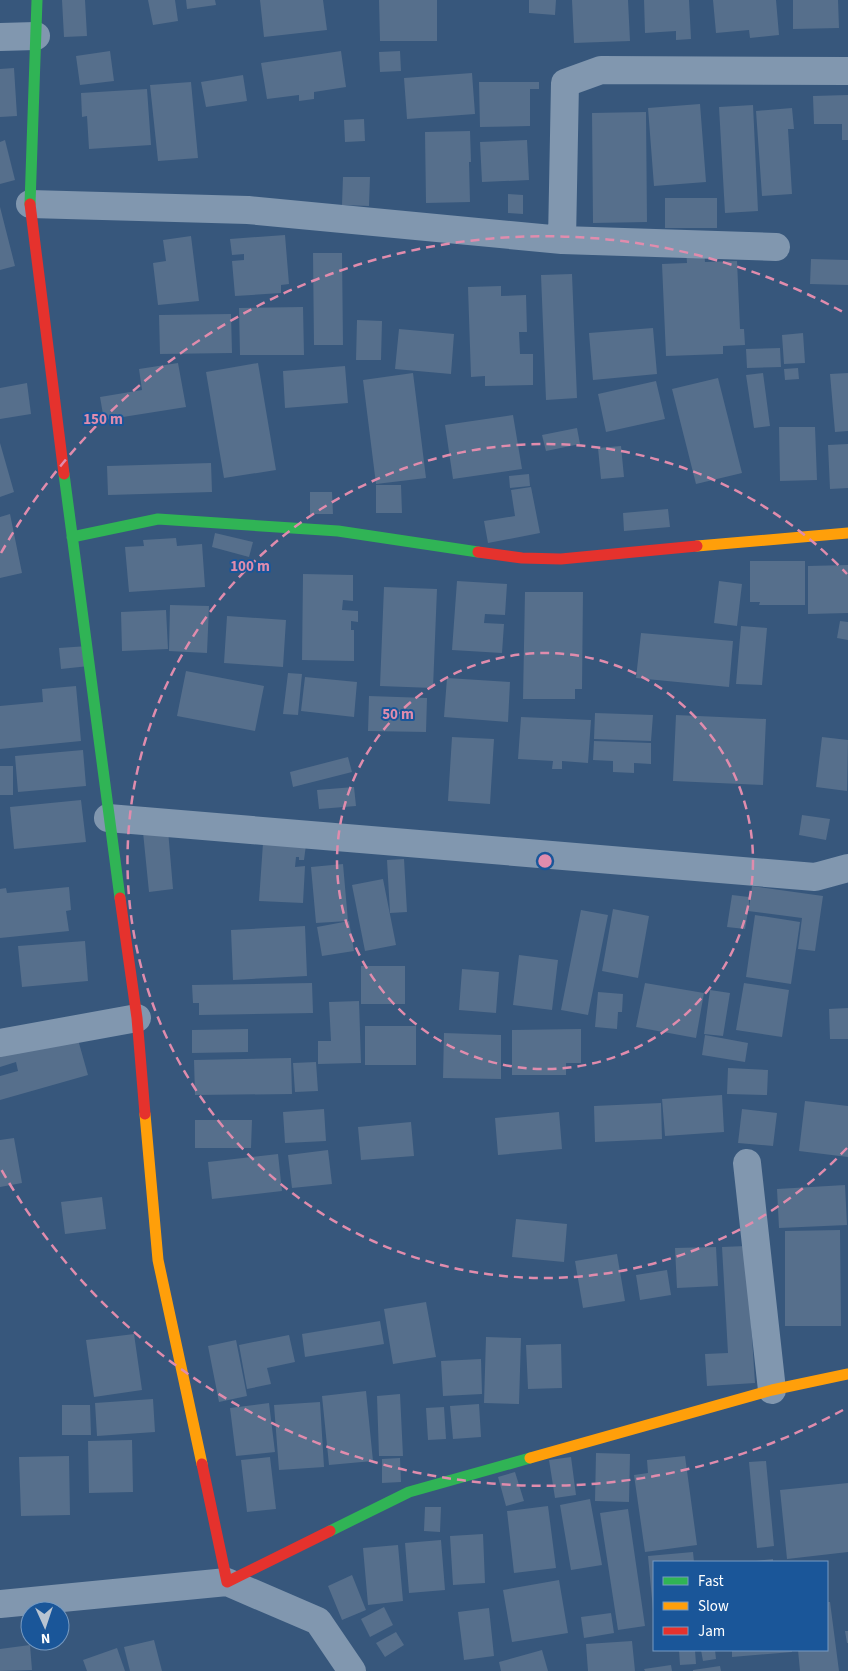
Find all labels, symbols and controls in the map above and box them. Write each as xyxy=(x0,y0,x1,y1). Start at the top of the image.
text: 150 m xyxy=(83,409,123,430)
text: 100 m xyxy=(230,556,270,577)
text: 50 m xyxy=(382,704,414,725)
centre of rings xyxy=(536,852,554,870)
legend xyxy=(653,1561,828,1651)
text: Fast xyxy=(698,1571,724,1592)
text: Slow xyxy=(698,1596,729,1617)
north arrow xyxy=(20,1601,70,1651)
text: Jam xyxy=(698,1621,725,1642)
text: N xyxy=(40,1628,51,1648)

